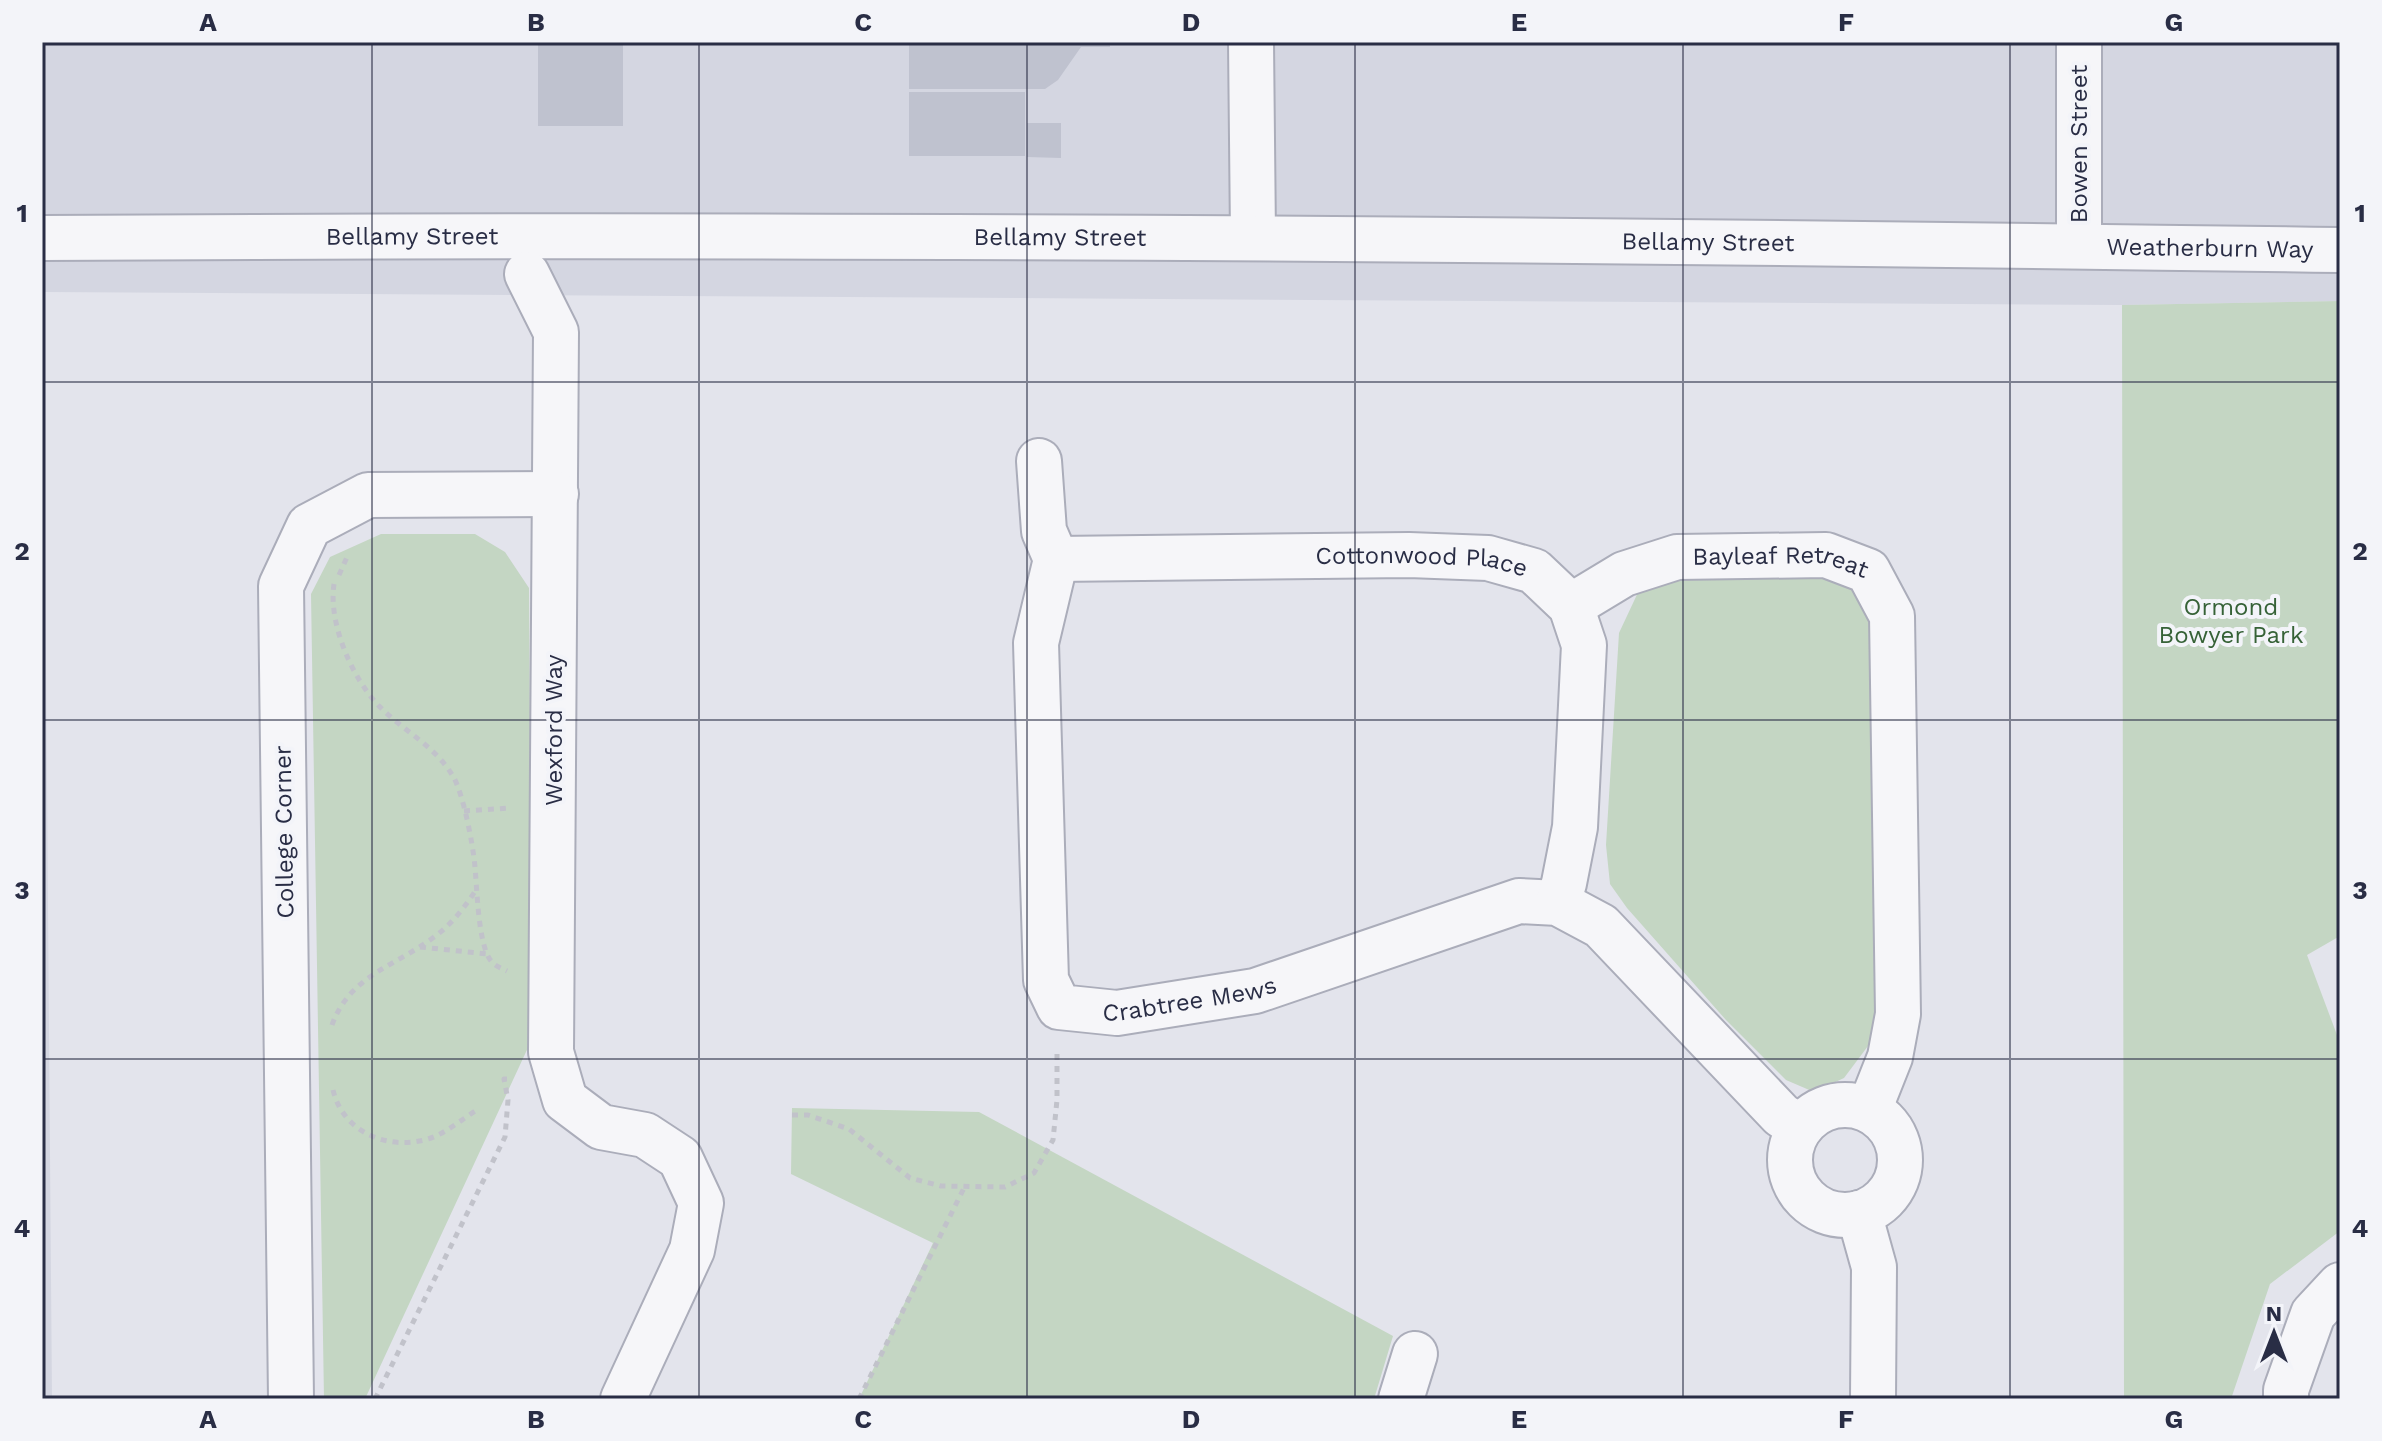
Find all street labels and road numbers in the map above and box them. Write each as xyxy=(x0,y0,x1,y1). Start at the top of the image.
street label: Bowen Street xyxy=(2065,65,2093,223)
street label: Bellamy Street xyxy=(326,222,498,251)
street label: Bellamy Street xyxy=(974,223,1146,252)
street label: Bellamy Street xyxy=(1622,227,1794,257)
street label: Weatherburn Way xyxy=(2106,233,2314,264)
street label: Cottonwood Place xyxy=(1315,541,1531,582)
street label: Bayleaf Retreat xyxy=(1692,541,1872,584)
street label: Wexford Way xyxy=(540,654,568,806)
street label: College Corner xyxy=(268,745,300,919)
street label: Crabtree Mews xyxy=(1101,971,1280,1027)

